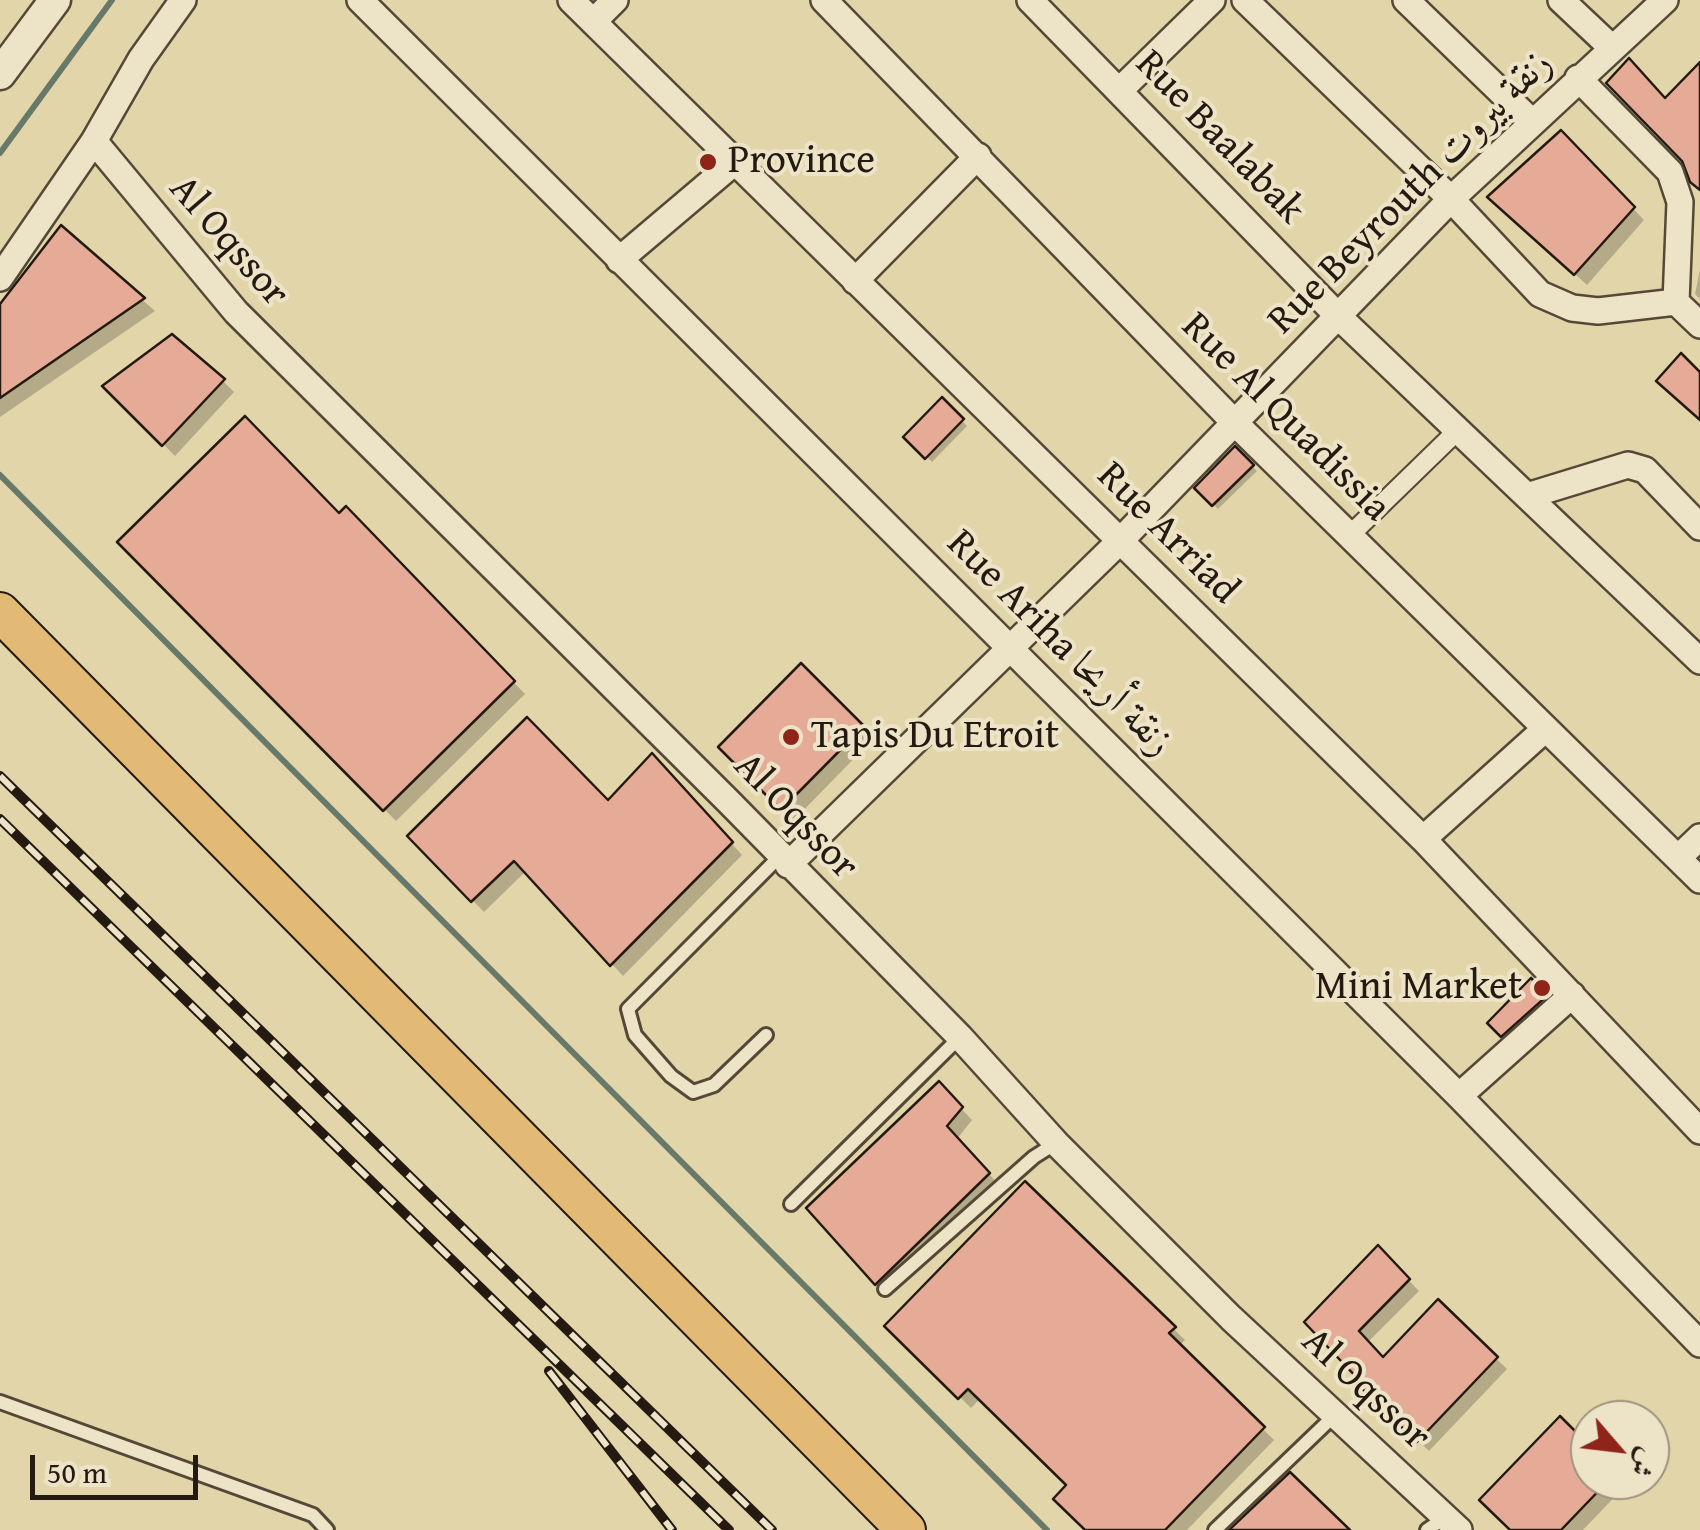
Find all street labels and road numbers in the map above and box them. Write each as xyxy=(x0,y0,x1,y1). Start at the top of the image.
street label: Rue Baalabak xyxy=(1124,41,1314,235)
street label: Rue Beyrouth زنقة بيروت xyxy=(1259,41,1563,345)
street label: Al Oqssor xyxy=(158,167,298,317)
street label: Rue Al Quadissia xyxy=(1170,303,1400,533)
street label: Rue Arriad xyxy=(1086,453,1248,615)
street label: Rue Ariha زنقة أريحا xyxy=(936,521,1182,767)
street label: Al Oqssor xyxy=(723,743,867,891)
street label: Al Oqssor xyxy=(1291,1318,1439,1462)

